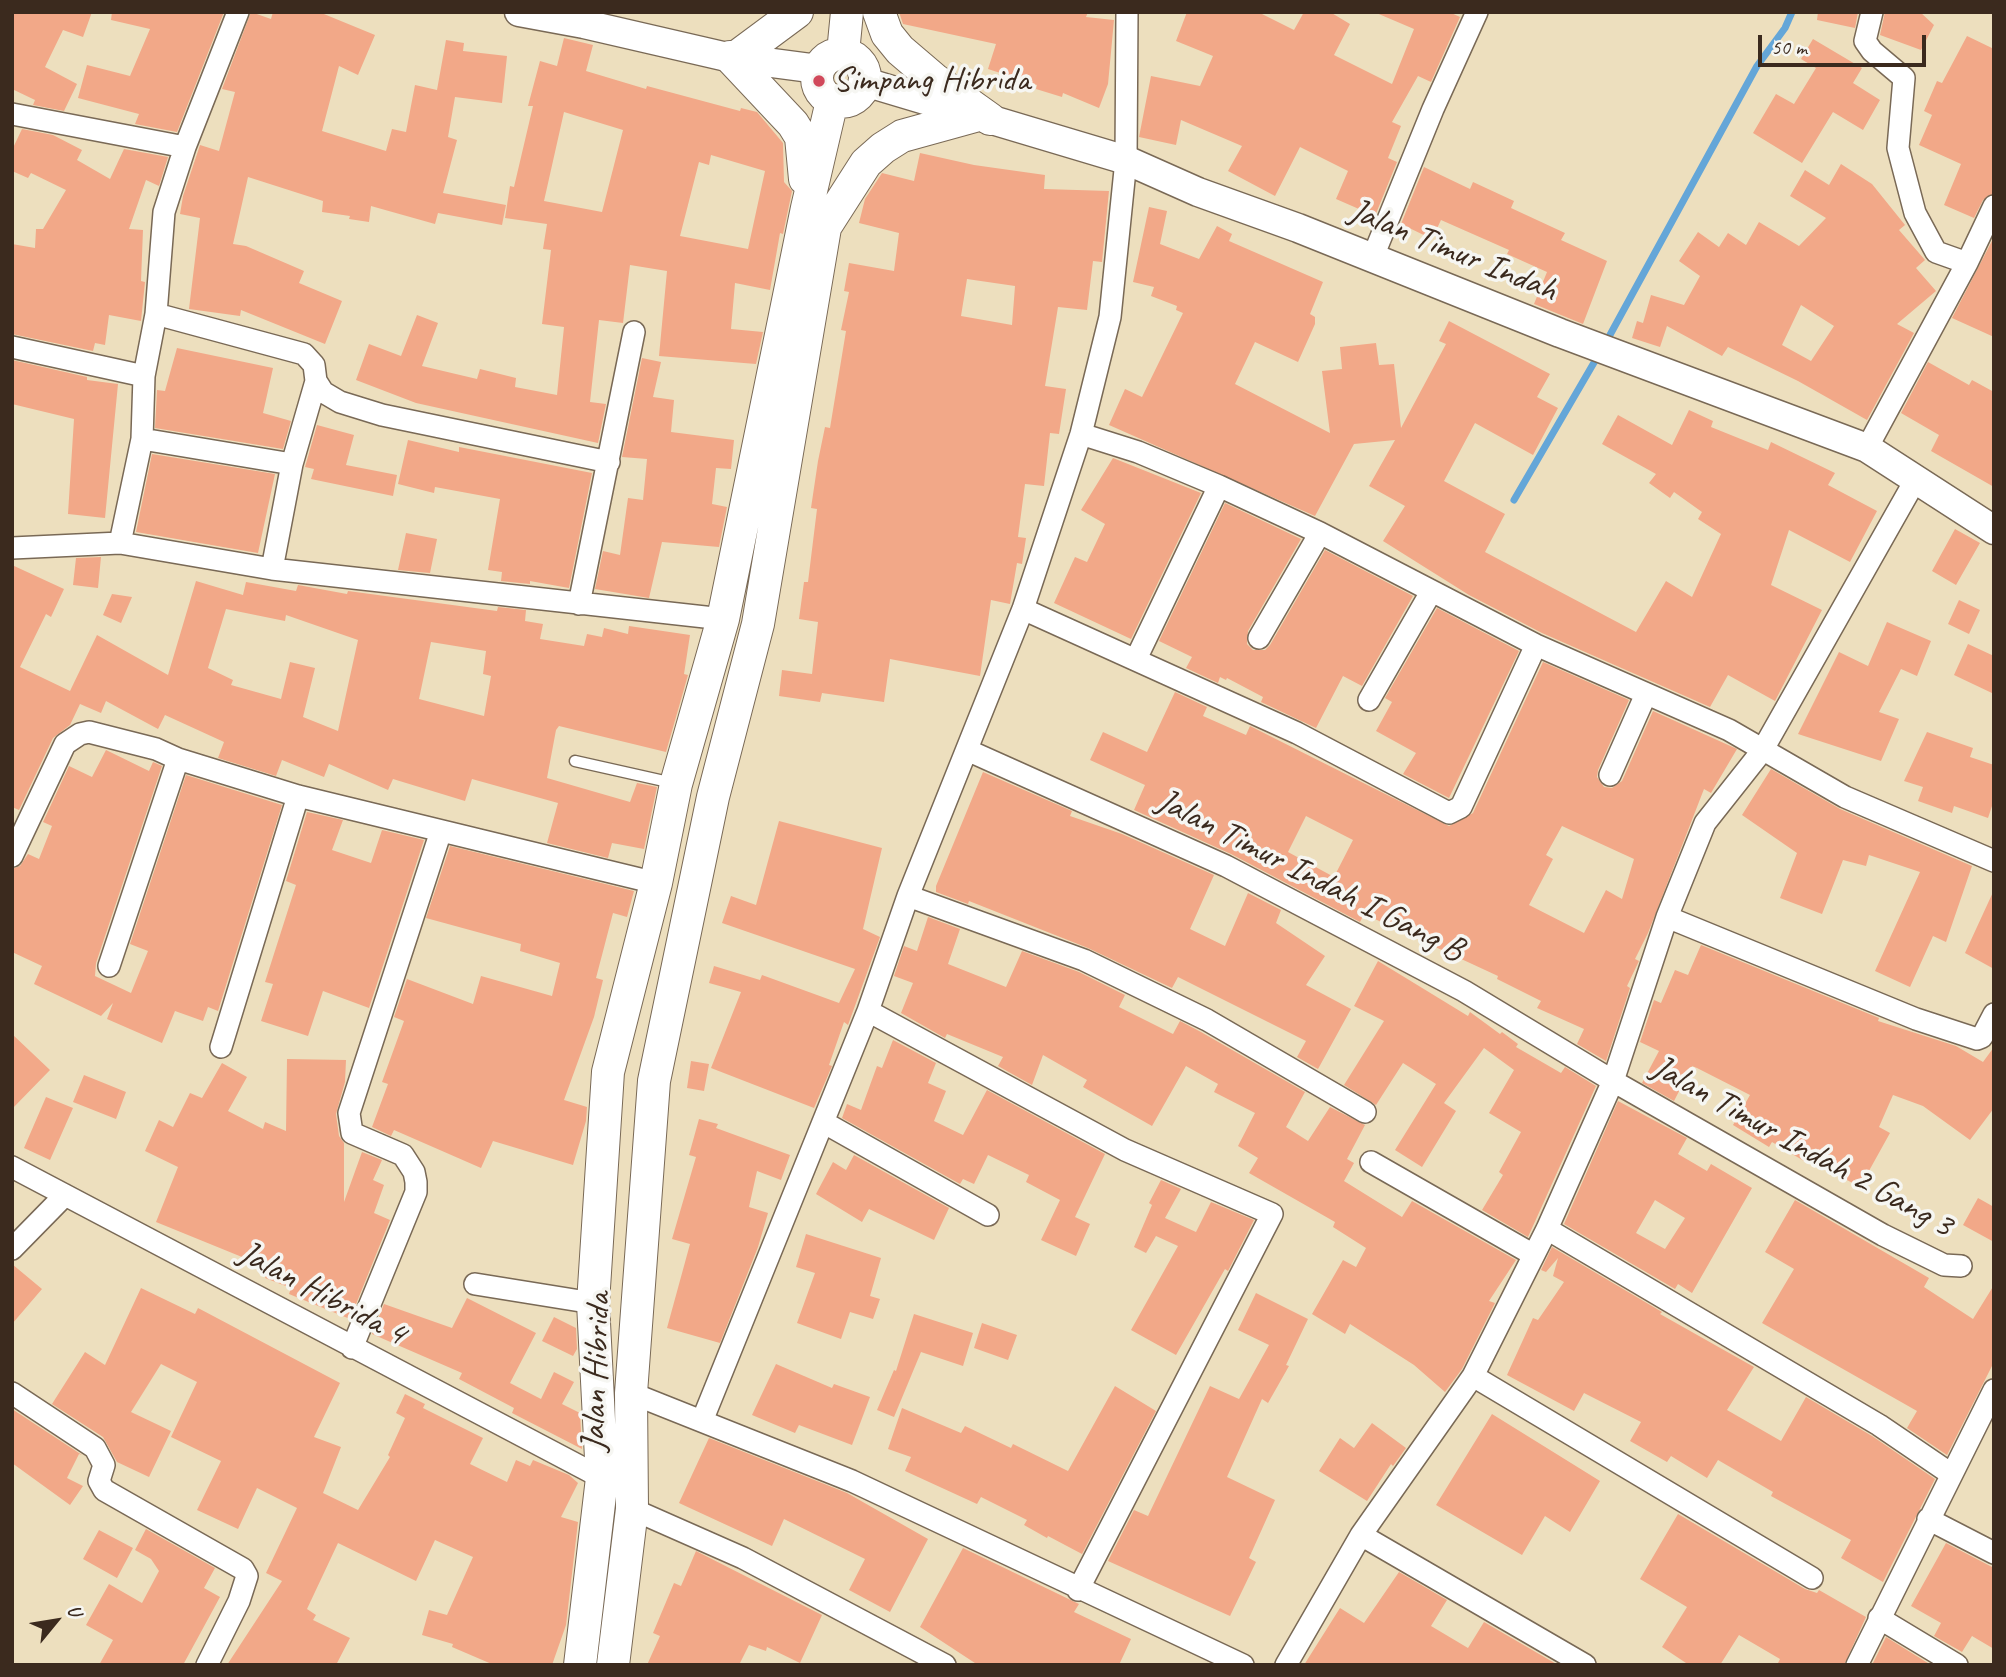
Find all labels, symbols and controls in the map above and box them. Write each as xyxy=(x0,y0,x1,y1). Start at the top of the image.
scale bar xyxy=(1761,21,1929,65)
text: 50 m xyxy=(1771,34,1807,60)
place label: Simpang Hibrida xyxy=(833,60,1030,102)
marker: Simpang Hibrida xyxy=(811,73,827,89)
street label: Jalan Timur Indah xyxy=(1343,190,1563,312)
street label: Jalan Timur Indah I Gang B xyxy=(1150,780,1470,972)
street label: Jalan Timur Indah 2 Gang 3 xyxy=(1644,1047,1960,1247)
street label: Jalan Hibrida 4 xyxy=(231,1232,413,1356)
street label: Jalan Hibrida xyxy=(573,1292,621,1452)
north arrow xyxy=(21,1586,91,1656)
text: U xyxy=(61,1601,87,1620)

